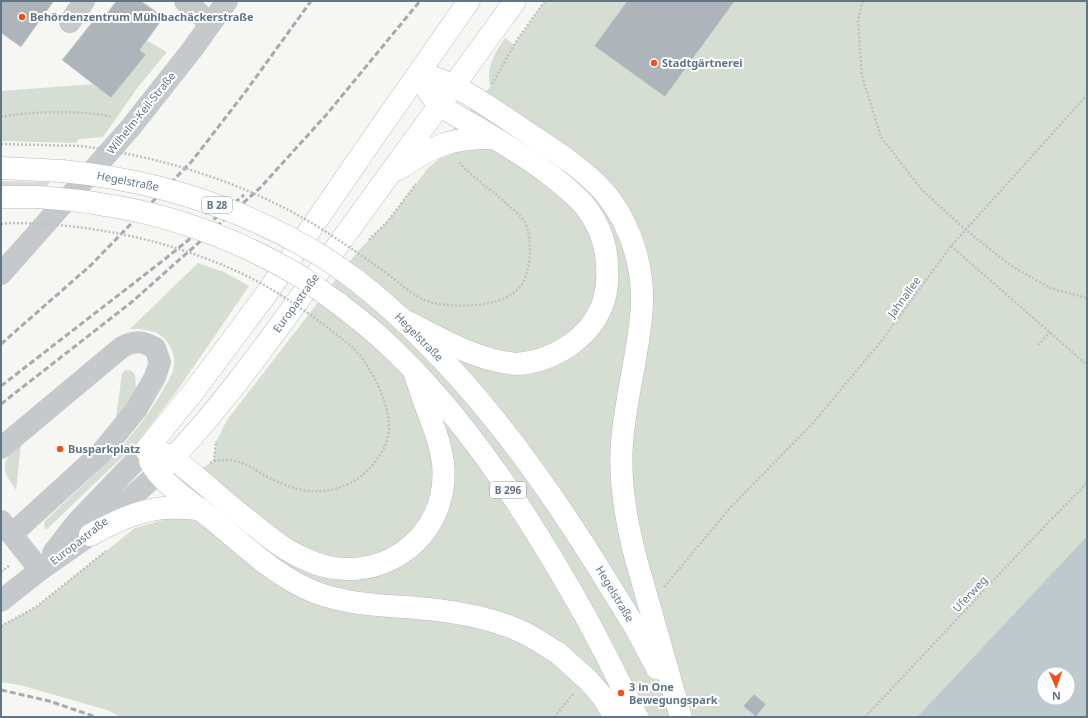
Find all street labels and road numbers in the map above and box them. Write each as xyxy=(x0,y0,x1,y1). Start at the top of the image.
street label: Wilhelm-Keil-Straße xyxy=(103,69,178,157)
street label: Hegelstraße xyxy=(96,167,160,194)
road number: B 28 xyxy=(202,197,232,213)
street label: Europastraße xyxy=(269,270,322,335)
street label: Jahnallee xyxy=(883,273,923,321)
street label: Hegelstraße xyxy=(392,309,447,364)
road number: B 296 xyxy=(490,482,526,498)
street label: Europastraße xyxy=(47,513,111,568)
street label: Hegelstraße xyxy=(593,563,638,625)
street label: Uferweg xyxy=(949,572,990,615)

